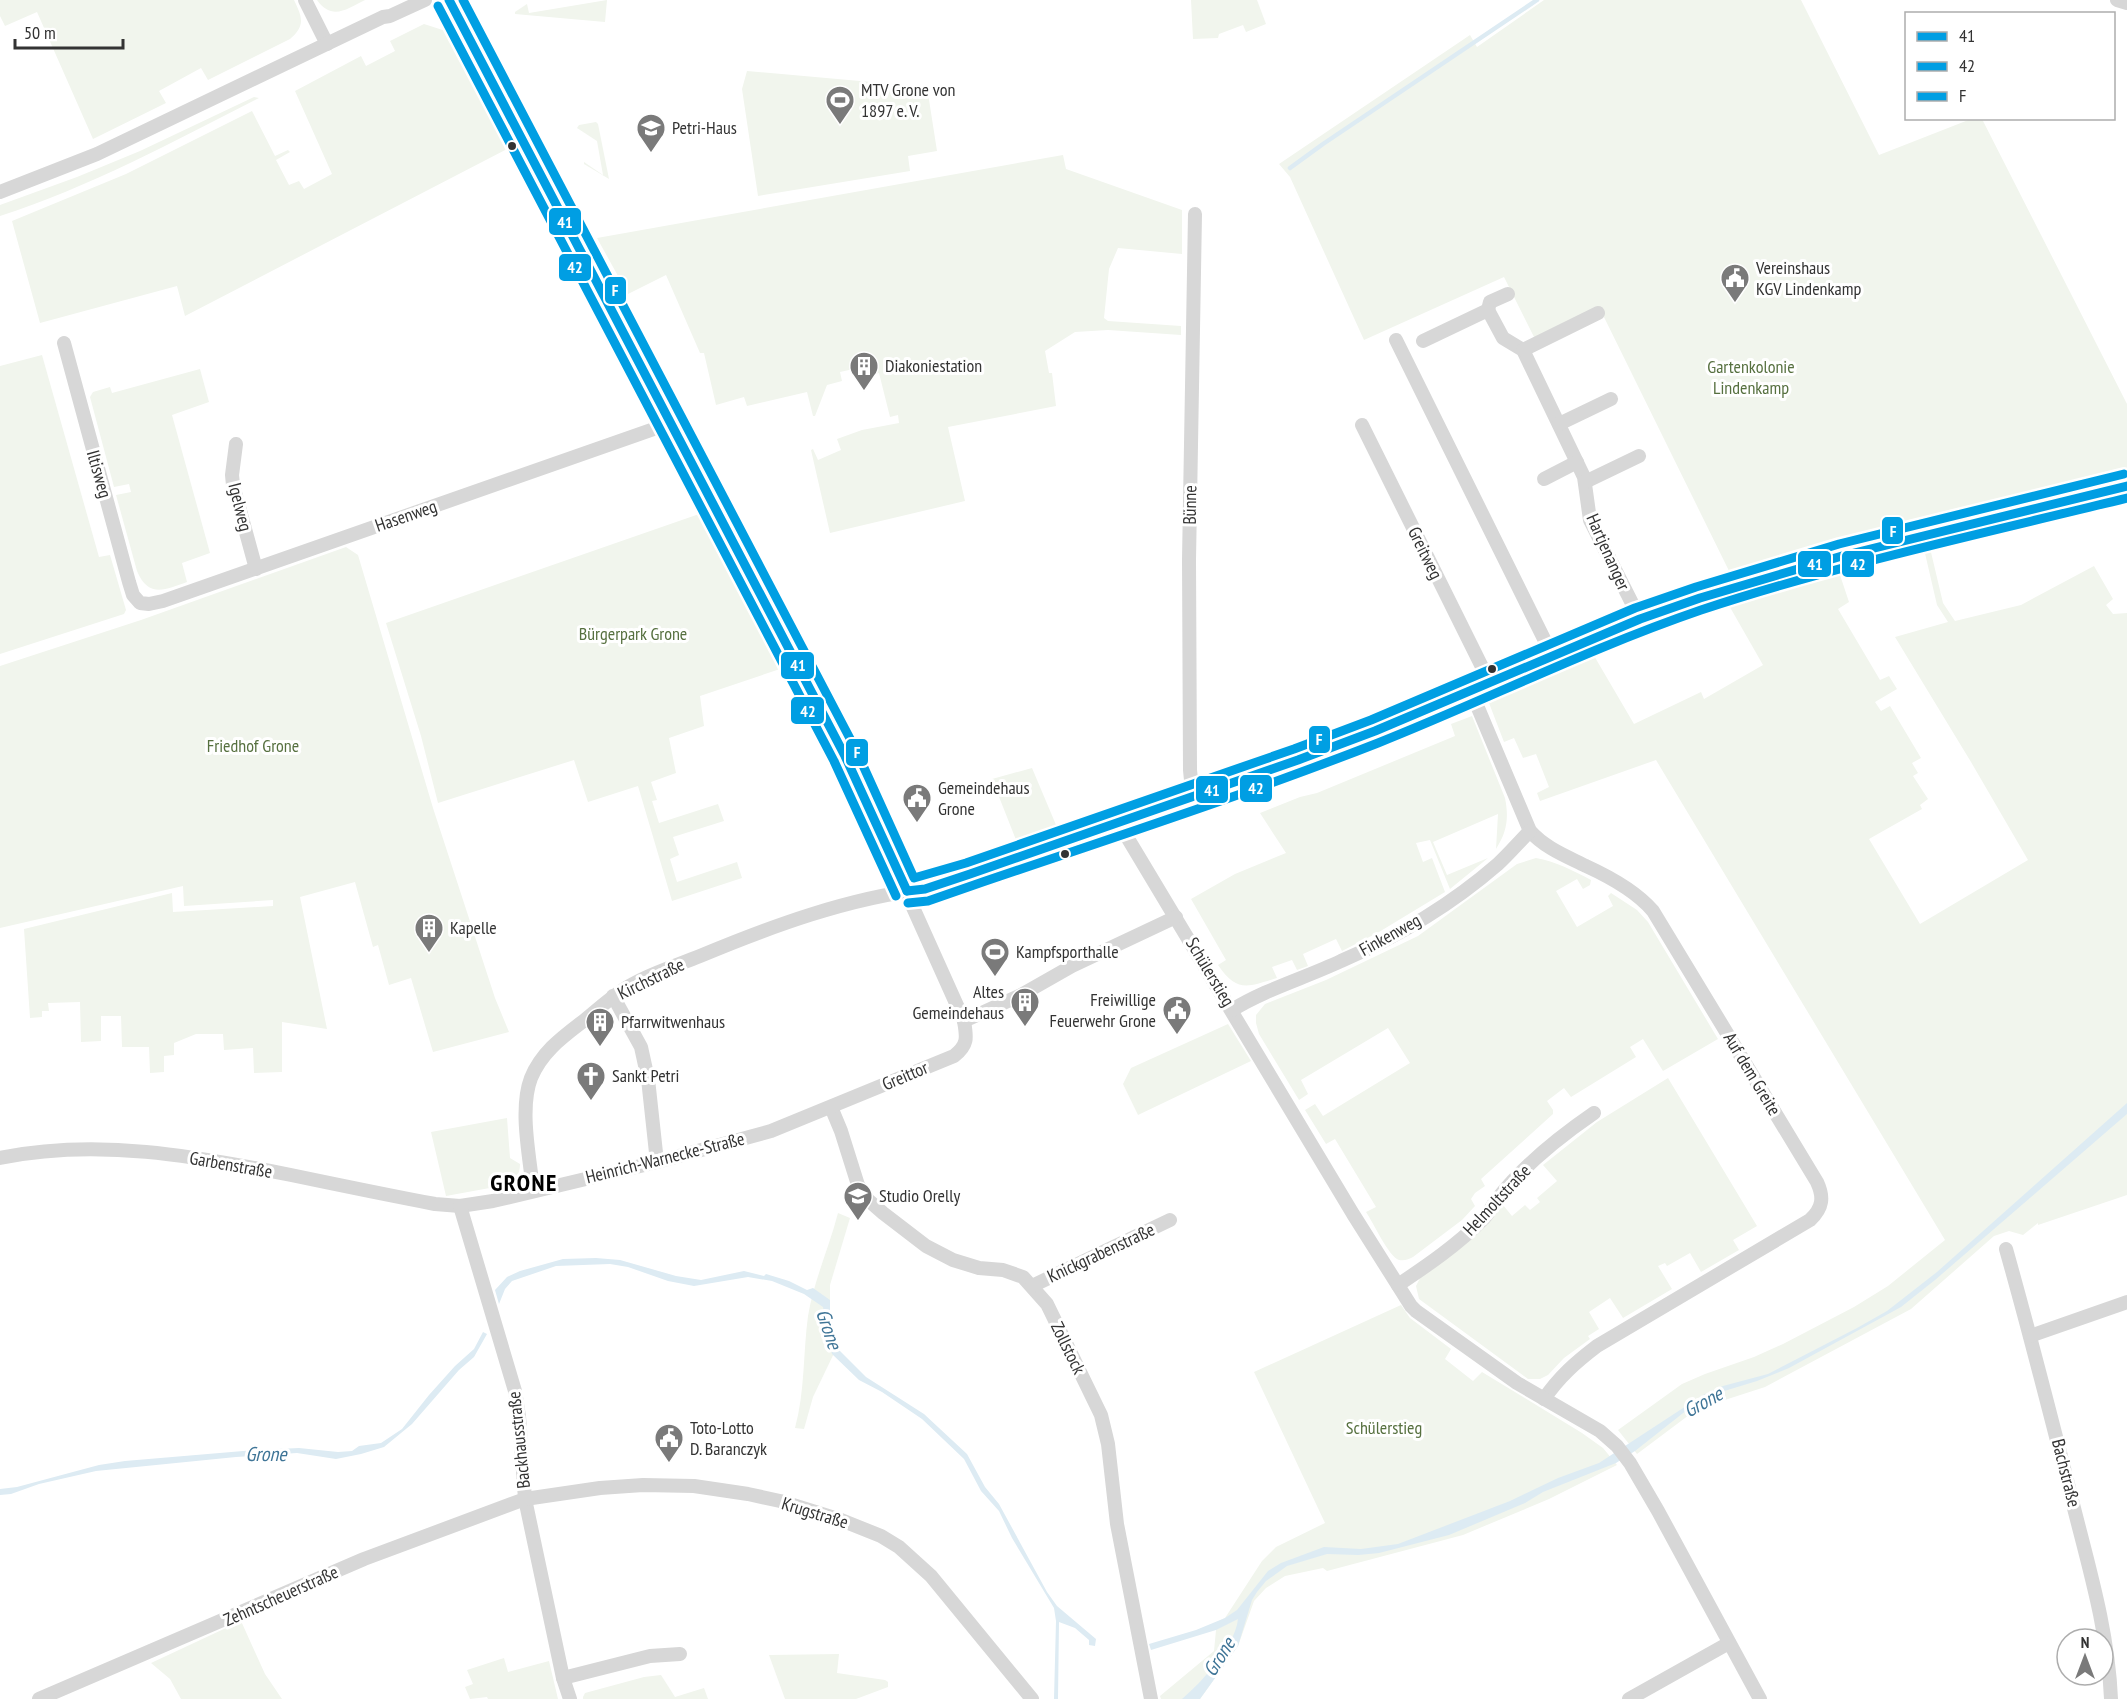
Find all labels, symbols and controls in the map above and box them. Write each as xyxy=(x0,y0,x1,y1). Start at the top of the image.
scale bar xyxy=(15,12,123,50)
legend xyxy=(1905,12,2115,120)
text: 50 m xyxy=(24,21,56,44)
text: 41 xyxy=(1959,24,1975,47)
text: 42 xyxy=(1959,54,1975,77)
place label: MTV Grone von 1897 e. V. xyxy=(861,78,955,122)
sports icon: MTV Grone von 1897 e. V. xyxy=(824,84,856,126)
text: F xyxy=(1959,84,1966,107)
school or university icon: Petri-Haus xyxy=(635,112,667,154)
place label: Petri-Haus xyxy=(672,116,737,139)
unlabelled marker xyxy=(506,140,518,152)
line badge: 41 xyxy=(548,207,582,236)
text: 41 xyxy=(557,212,573,232)
line badge: 42 xyxy=(558,253,592,282)
place label: Vereinshaus KGV Lindenkamp xyxy=(1755,256,1861,300)
text: 42 xyxy=(567,257,583,277)
public building icon: Vereinshaus KGV Lindenkamp xyxy=(1719,262,1751,304)
line badge: F xyxy=(604,276,627,305)
text: F xyxy=(612,280,619,300)
building icon: Diakoniestation xyxy=(848,350,880,392)
place label: Diakoniestation xyxy=(885,354,982,377)
park label: Gartenkolonie Lindenkamp xyxy=(1707,355,1795,399)
street label: Iltisweg xyxy=(82,447,117,501)
street label: Igelweg xyxy=(223,480,258,533)
street label: Bünne xyxy=(1178,485,1201,525)
street label: Hasenweg xyxy=(372,494,440,537)
street label: Hartjenanger xyxy=(1581,510,1636,594)
line badge: F xyxy=(1881,516,1904,545)
text: F xyxy=(1890,521,1897,541)
street label: Greitweg xyxy=(1403,523,1448,583)
line badge: 41 xyxy=(1797,550,1832,578)
line badge: 42 xyxy=(1841,550,1875,578)
text: 41 xyxy=(1807,554,1823,574)
text: 42 xyxy=(1850,554,1866,574)
park label: Bürgerpark Grone xyxy=(579,622,687,645)
line badge: 41 xyxy=(780,651,815,680)
text: 41 xyxy=(790,655,806,675)
unlabelled marker xyxy=(1486,663,1498,675)
line badge: 42 xyxy=(790,696,825,725)
text: 42 xyxy=(800,701,816,721)
line badge: F xyxy=(1308,725,1331,754)
text: F xyxy=(1316,729,1323,749)
park label: Friedhof Grone xyxy=(207,734,299,757)
line badge: F xyxy=(845,738,869,767)
text: F xyxy=(854,742,861,762)
line badge: 42 xyxy=(1239,774,1273,803)
line badge: 41 xyxy=(1195,775,1229,804)
place label: Gemeindehaus Grone xyxy=(938,776,1030,820)
text: 42 xyxy=(1248,778,1264,798)
text: 41 xyxy=(1204,780,1220,800)
public building icon: Gemeindehaus Grone xyxy=(901,782,933,824)
unlabelled marker xyxy=(1059,848,1071,860)
street label: Finkenweg xyxy=(1355,908,1425,961)
building icon: Kapelle xyxy=(413,912,445,954)
place label: Kapelle xyxy=(450,916,497,939)
street label: Schülerstieg xyxy=(1181,933,1240,1010)
sports icon: Kampfsporthalle xyxy=(979,936,1011,978)
place label: Kampfsporthalle xyxy=(1016,940,1119,963)
street label: Kirchstraße xyxy=(614,953,688,1005)
place label: Altes Gemeindehaus xyxy=(913,980,1004,1024)
building icon: Altes Gemeindehaus xyxy=(1009,986,1041,1028)
place label: Freiwillige Feuerwehr Grone xyxy=(1049,988,1156,1032)
public building icon: Freiwillige Feuerwehr Grone xyxy=(1161,994,1193,1036)
building icon: Pfarrwitwenhaus xyxy=(584,1006,616,1048)
place label: Pfarrwitwenhaus xyxy=(621,1010,725,1033)
street label: Auf dem Greite xyxy=(1719,1028,1786,1119)
street label: Greittor xyxy=(878,1056,931,1095)
church icon: Sankt Petri xyxy=(575,1060,607,1102)
place label: Sankt Petri xyxy=(612,1064,679,1087)
street label: Heinrich-Warnecke-Straße xyxy=(583,1127,747,1188)
street label: Garbenstraße xyxy=(188,1146,274,1183)
street label: Helmoltstraße xyxy=(1458,1159,1536,1240)
district label: GRONE xyxy=(490,1167,558,1198)
school or university icon: Studio Orelly xyxy=(842,1180,874,1222)
place label: Studio Orelly xyxy=(879,1184,960,1207)
street label: Knickgrabenstraße xyxy=(1043,1218,1158,1287)
water label: Grone xyxy=(810,1305,849,1354)
street label: Zollstock xyxy=(1046,1318,1091,1378)
water label: Grone xyxy=(1679,1380,1729,1423)
street label: Backhausstraße xyxy=(502,1390,535,1490)
place label: Toto-Lotto D. Baranczyk xyxy=(690,1416,767,1460)
park label: Schülerstieg xyxy=(1346,1416,1422,1439)
public building icon: Toto-Lotto D. Baranczyk xyxy=(653,1422,685,1464)
street label: Bachstraße xyxy=(2047,1436,2086,1509)
water label: Grone xyxy=(246,1441,288,1467)
street label: Krugstraße xyxy=(779,1492,851,1534)
street label: Zehntscheuerstraße xyxy=(220,1560,342,1631)
north arrow xyxy=(2055,1627,2115,1687)
water label: Grone xyxy=(1197,1631,1242,1681)
text: N xyxy=(2081,1632,2089,1652)

